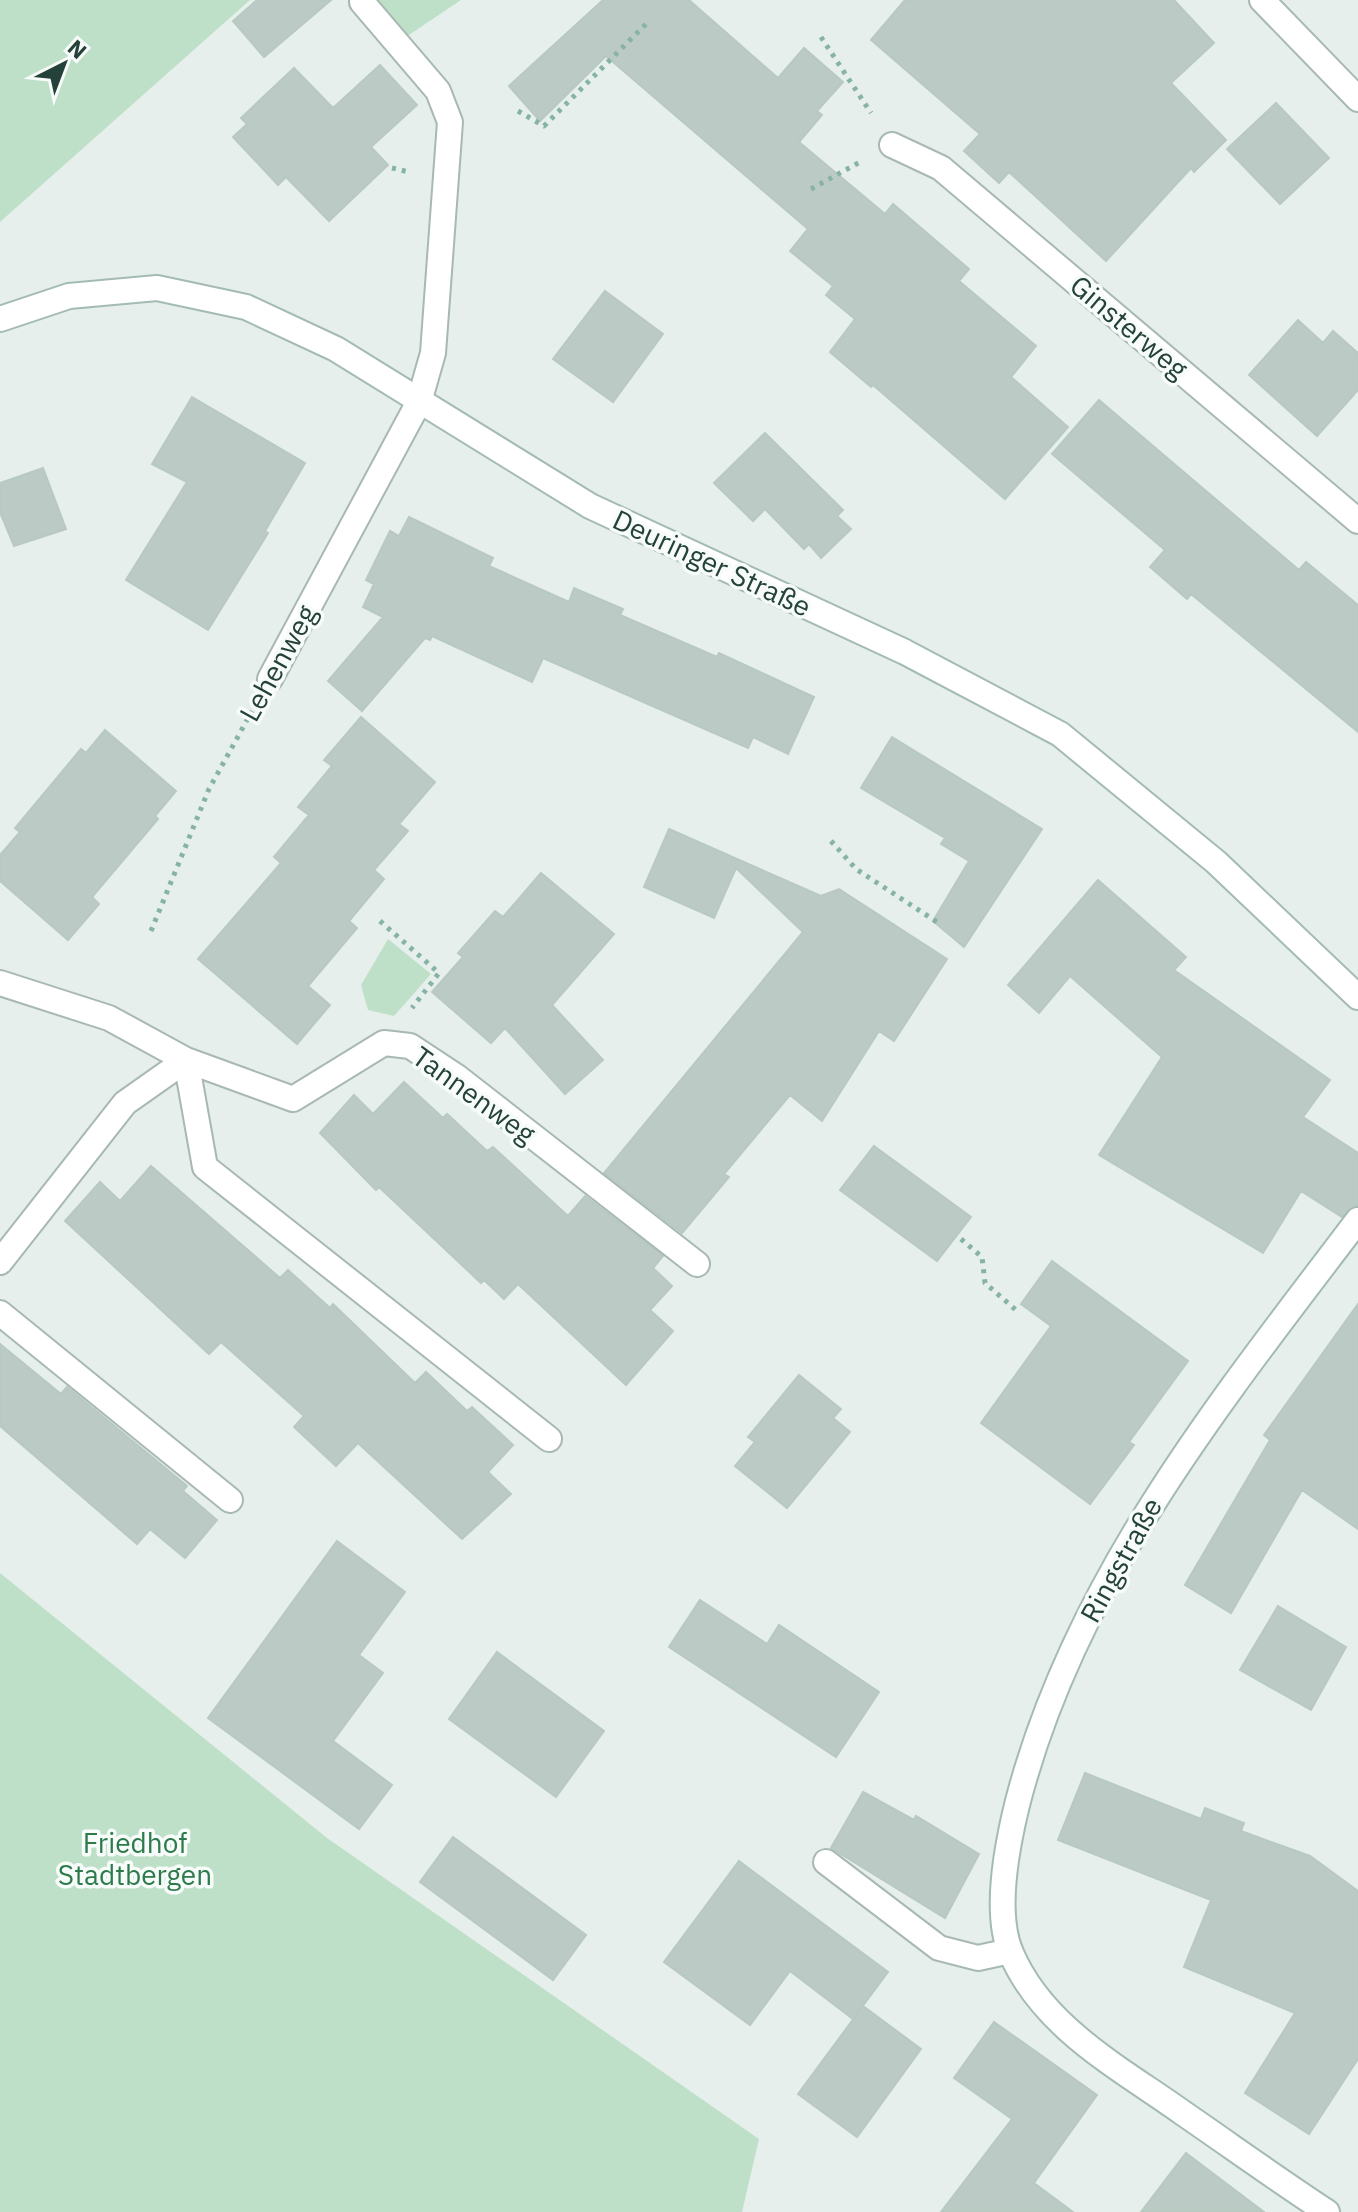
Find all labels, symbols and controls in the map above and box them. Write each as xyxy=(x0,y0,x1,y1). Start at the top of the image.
north arrow xyxy=(24,24,104,104)
text: N xyxy=(62,33,93,65)
street label: Ginsterweg xyxy=(1063,267,1196,387)
street label: Deuringer Straße xyxy=(607,500,817,625)
street label: Lehenweg xyxy=(230,598,325,728)
street label: Tannenweg xyxy=(405,1037,543,1152)
street label: Ringstraße xyxy=(1071,1491,1170,1629)
park label: Friedhof Stadtbergen xyxy=(58,1824,212,1893)

